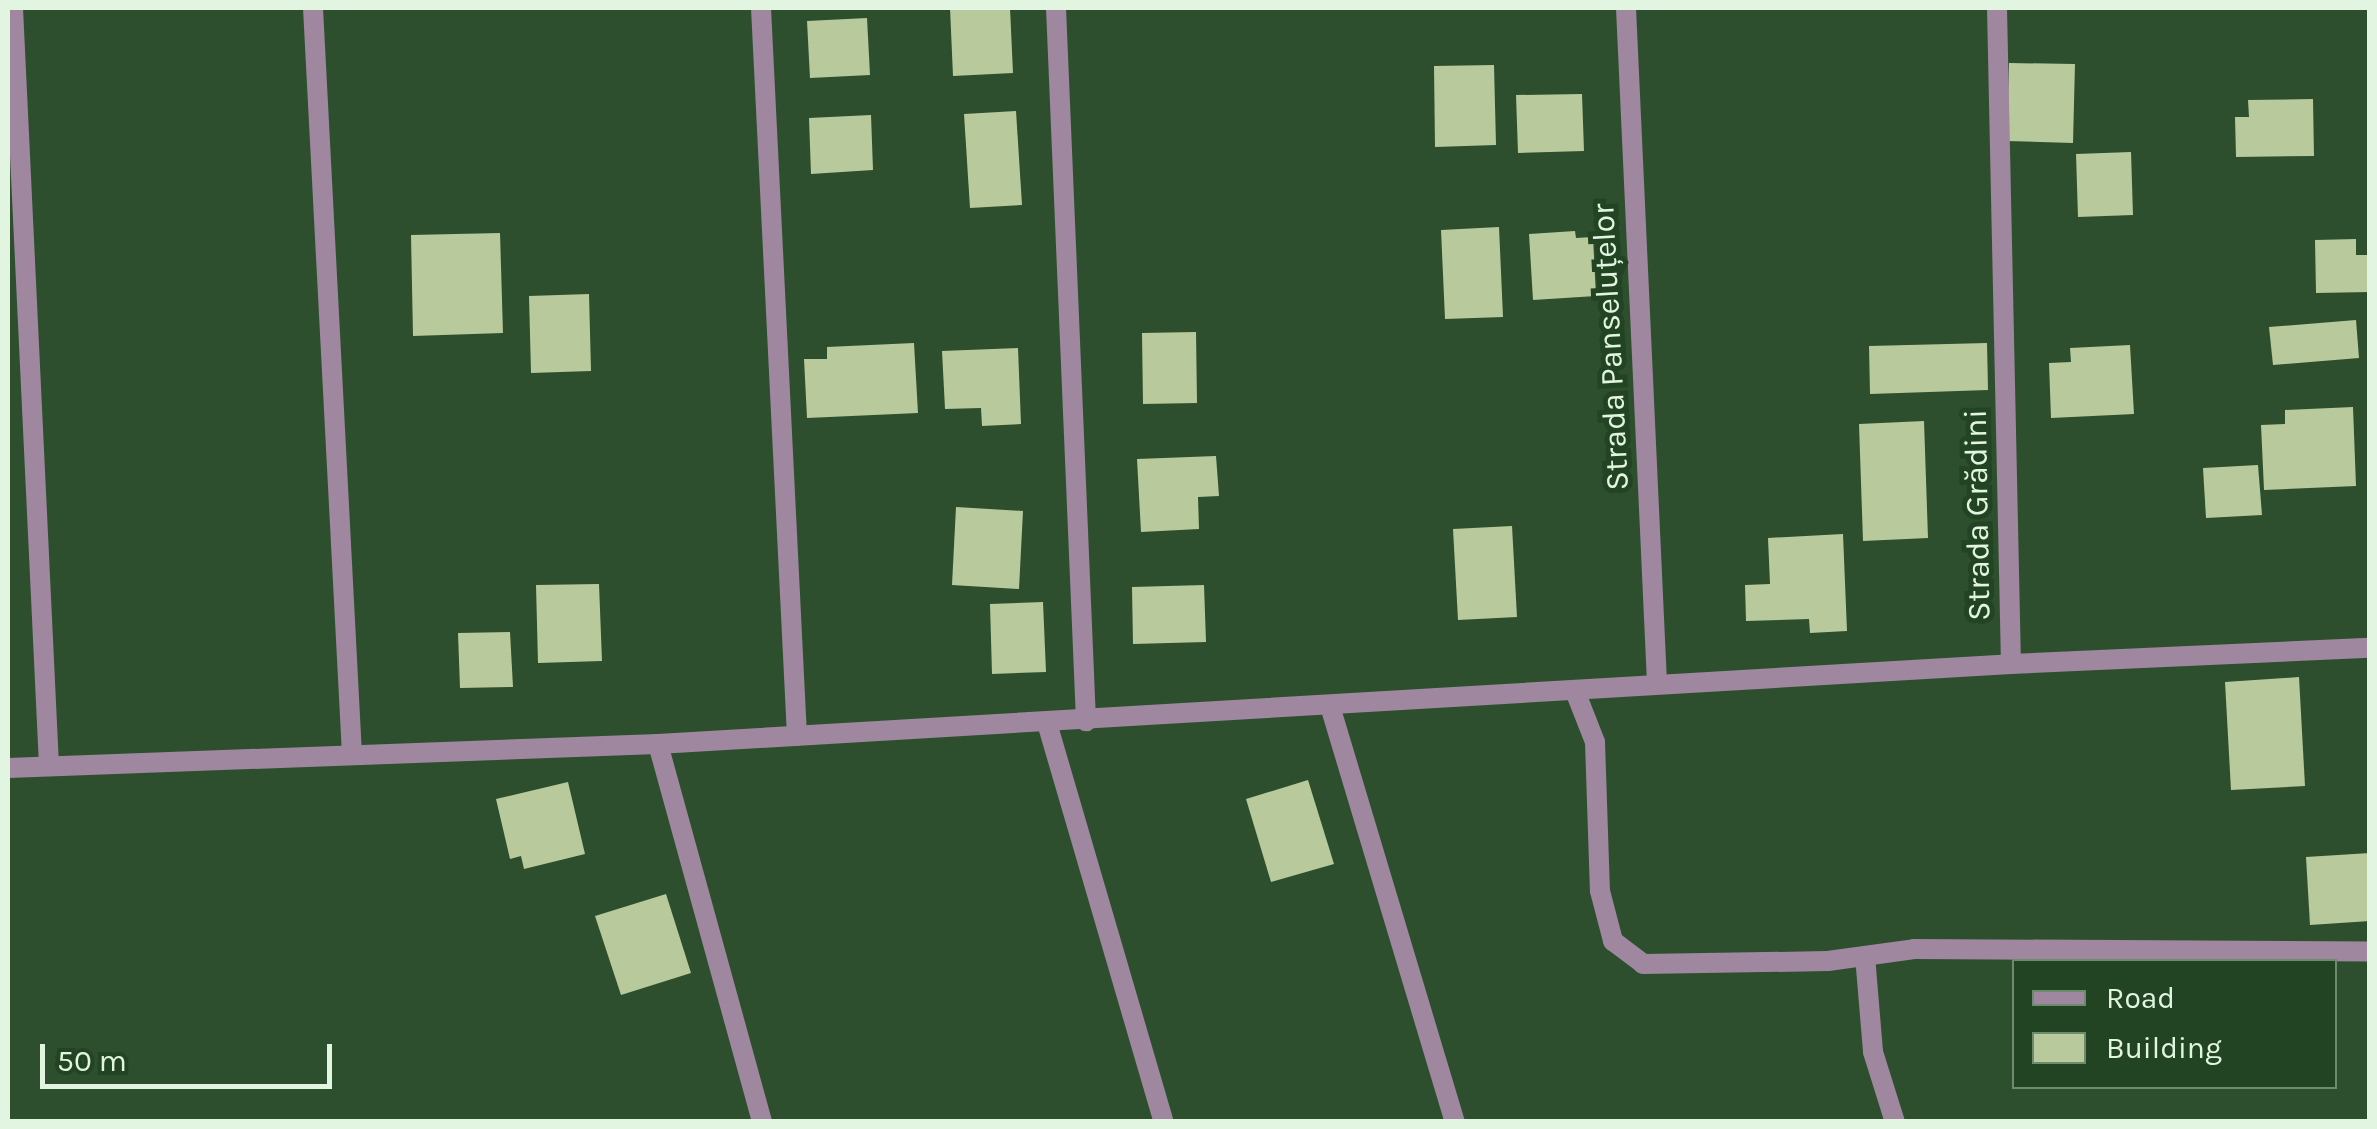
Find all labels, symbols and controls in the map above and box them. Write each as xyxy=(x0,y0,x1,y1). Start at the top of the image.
street label: Strada Panseluțelor xyxy=(1584,202,1638,492)
street label: Strada Grădini xyxy=(1957,409,1999,621)
legend xyxy=(2012,959,2337,1089)
text: Road xyxy=(2106,980,2175,1016)
scale bar xyxy=(45,1024,338,1086)
text: Building xyxy=(2106,1030,2222,1066)
text: 50 m xyxy=(57,1043,127,1079)

